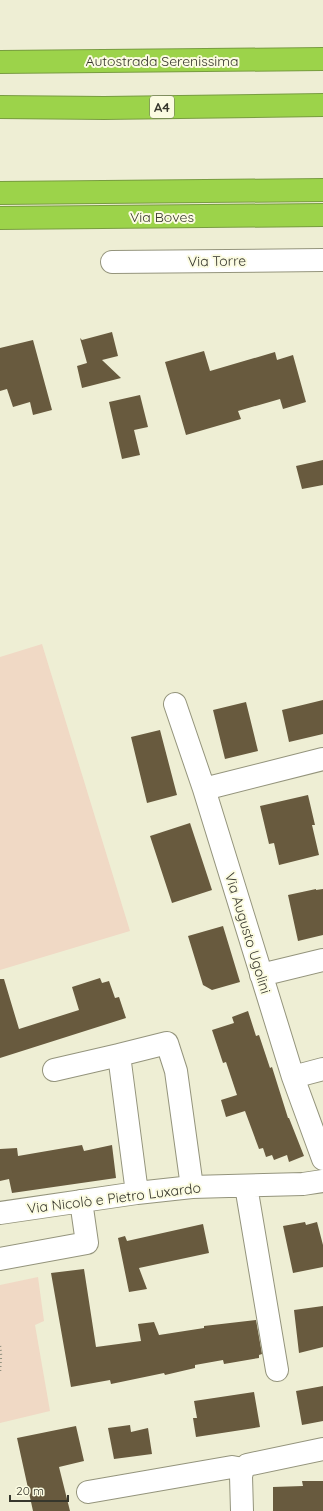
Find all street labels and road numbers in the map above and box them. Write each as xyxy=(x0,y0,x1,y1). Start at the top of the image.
street label: Autostrada Serenissima xyxy=(85,52,239,70)
road number: A4 xyxy=(150,96,174,118)
street label: Via Boves xyxy=(130,208,194,226)
street label: Via Torre xyxy=(188,251,246,271)
street label: Via Augusto Ugolini xyxy=(221,870,275,996)
street label: Via Nicolò e Pietro Luxardo xyxy=(26,1178,202,1218)

